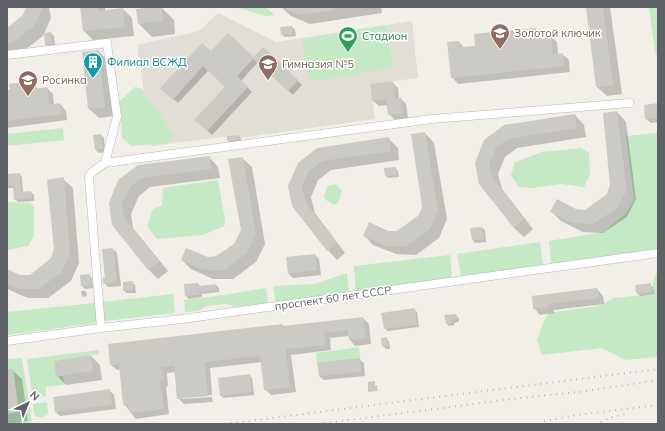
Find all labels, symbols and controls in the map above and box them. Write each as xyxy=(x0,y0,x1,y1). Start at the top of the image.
school or university icon: Золотой ключик xyxy=(489,22,511,50)
sports icon: Стадион xyxy=(337,25,359,53)
place label: Золотой ключик xyxy=(514,26,601,40)
place label: Стадион xyxy=(362,29,407,43)
building icon: Филиал ВСЖД xyxy=(82,51,104,79)
school or university icon: Гимназия №5 xyxy=(257,53,279,81)
place label: Филиал ВСЖД xyxy=(107,55,187,69)
place label: Гимназия №5 xyxy=(282,57,354,71)
school or university icon: Росинка xyxy=(17,69,39,97)
place label: Росинка xyxy=(42,73,87,87)
street label: проспект 60 лет СССР xyxy=(274,283,392,313)
north arrow xyxy=(8,383,48,423)
text: N xyxy=(27,388,43,404)

